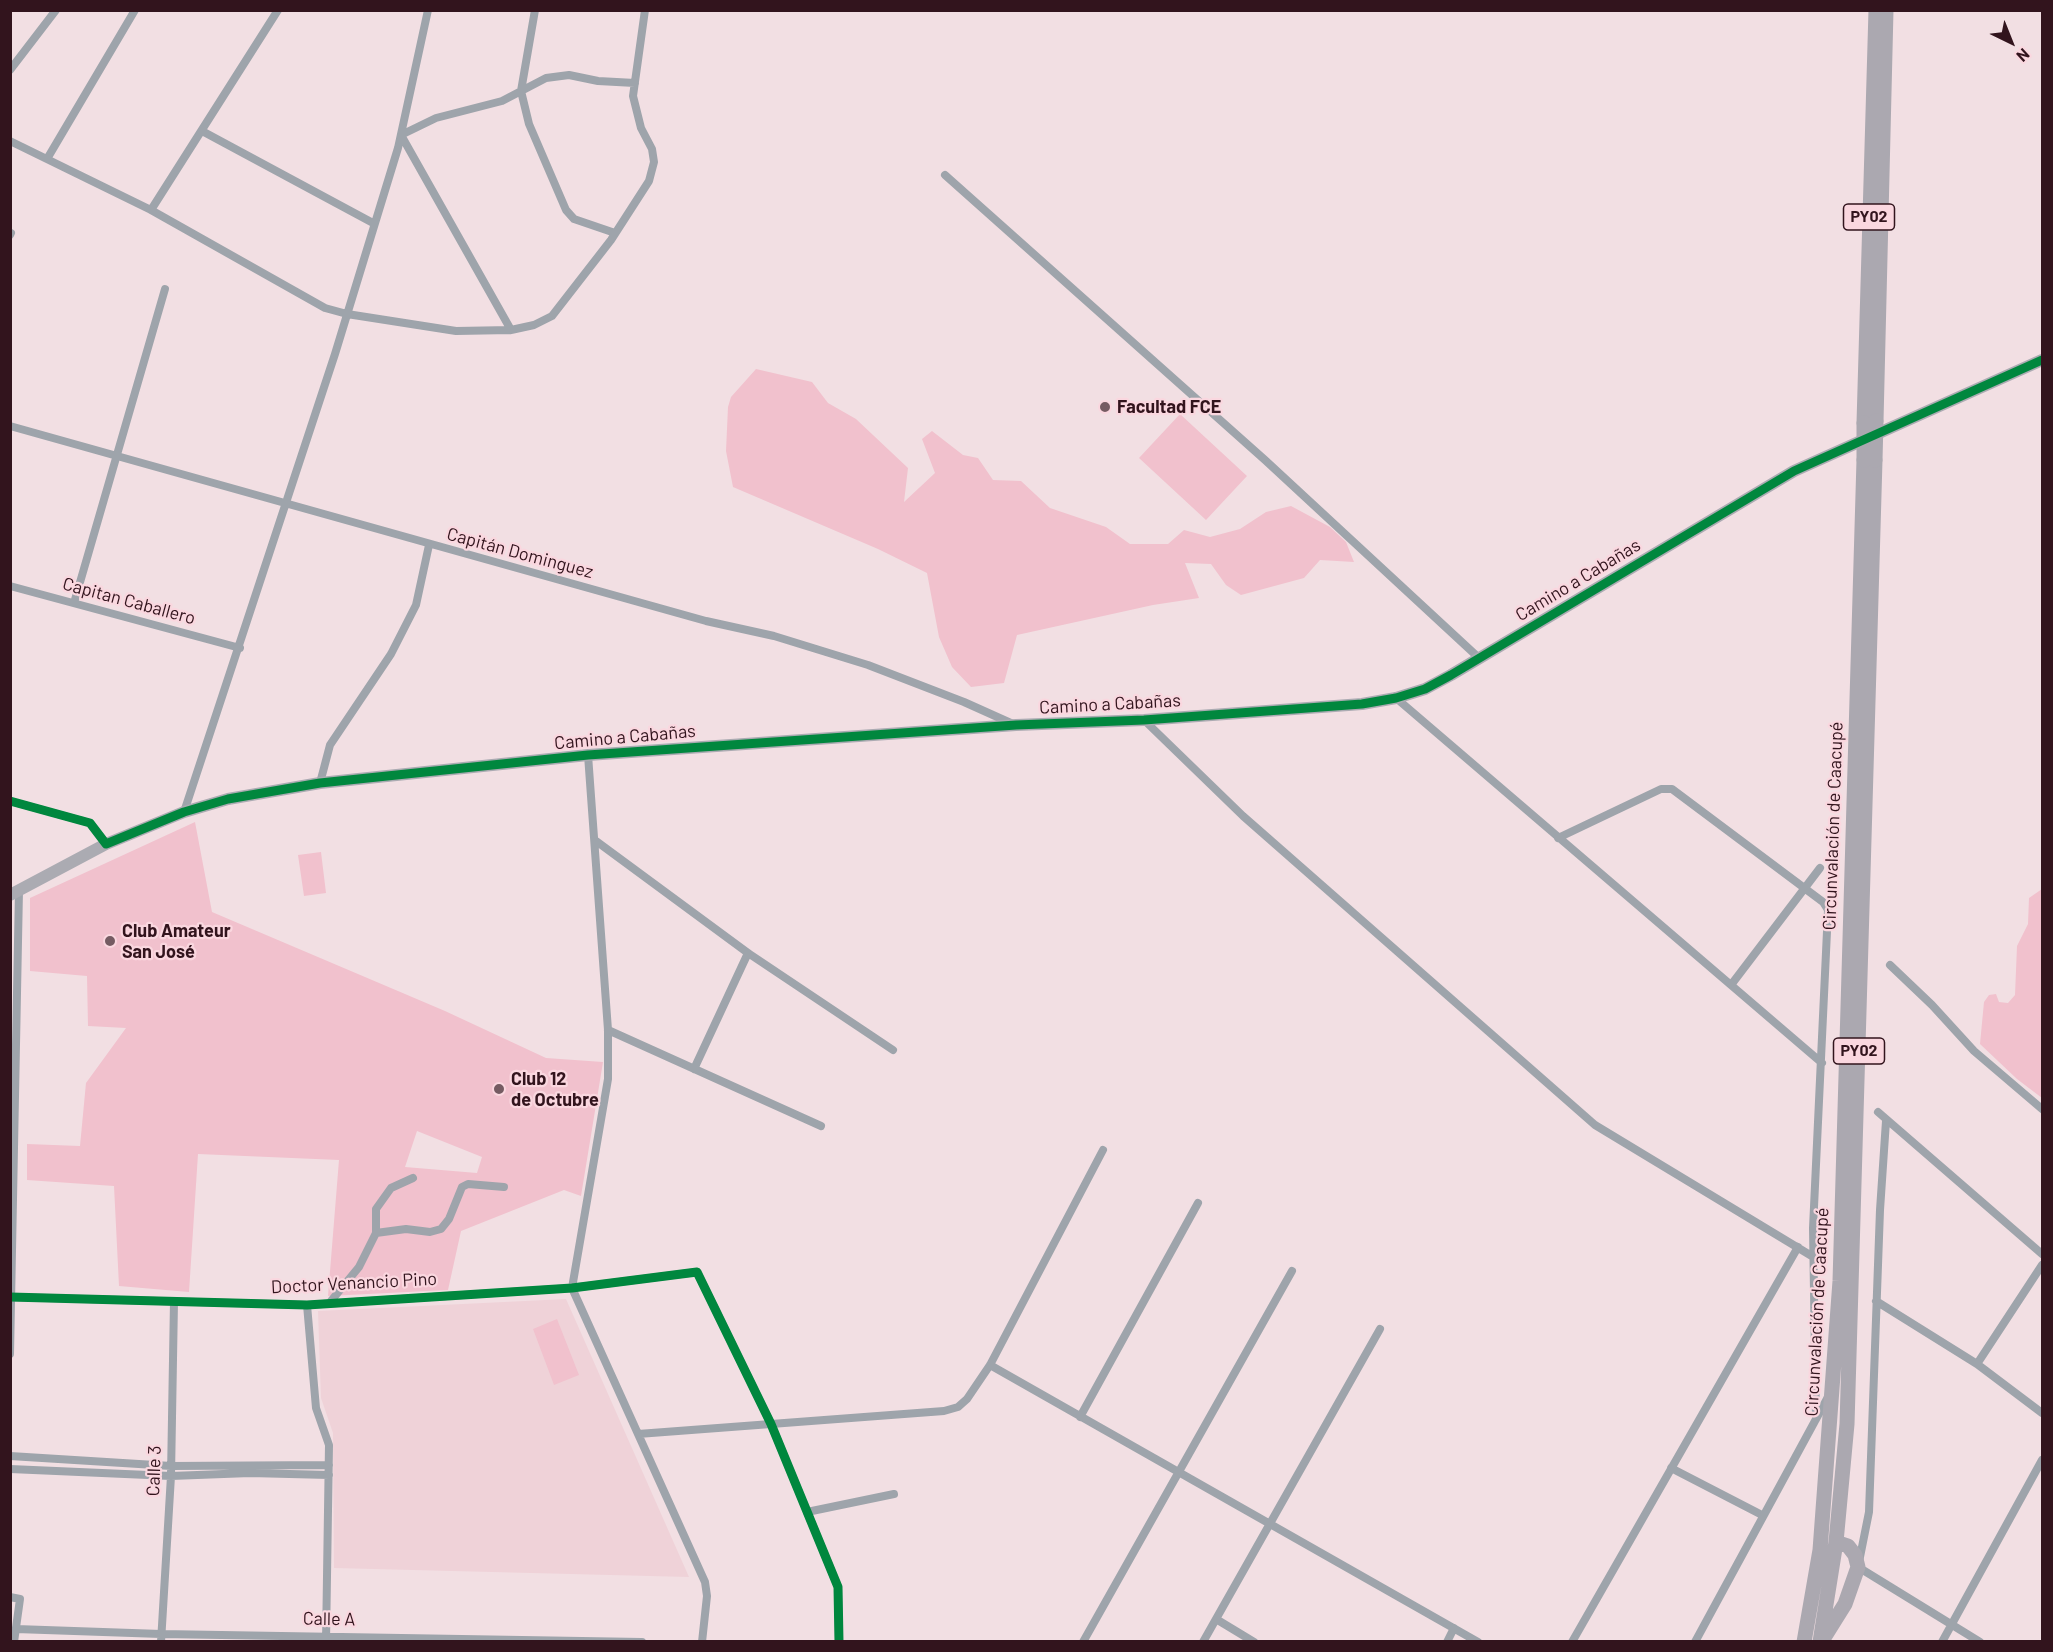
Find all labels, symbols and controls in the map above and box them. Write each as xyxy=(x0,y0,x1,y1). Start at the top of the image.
north arrow xyxy=(1981,12,2041,72)
text: N xyxy=(2013,45,2034,66)
road number: PY02 xyxy=(1844,204,1894,230)
place label: Facultad FCE xyxy=(1117,396,1221,418)
marker: Facultad FCE xyxy=(1098,400,1112,414)
street label: Capitán Dominguez xyxy=(444,523,596,583)
street label: Camino a Cabañas xyxy=(1512,534,1644,626)
street label: Capitan Caballero xyxy=(60,573,198,629)
street label: Camino a Cabañas xyxy=(1039,690,1181,718)
street label: Camino a Cabañas xyxy=(553,720,697,754)
street label: Circunvalación de Caacupé xyxy=(1819,721,1847,931)
place label: Club Amateur San José xyxy=(122,920,231,962)
marker: Club Amateur San José xyxy=(103,934,117,948)
road number: PY02 xyxy=(1834,1038,1884,1064)
place label: Club 12 de Octubre xyxy=(511,1068,599,1110)
marker: Club 12 de Octubre xyxy=(492,1082,506,1096)
street label: Circunvalación de Caacupé xyxy=(1801,1207,1833,1417)
street label: Doctor Venancio Pino xyxy=(270,1268,438,1298)
street label: Calle 3 xyxy=(142,1445,166,1497)
street label: Calle A xyxy=(303,1608,355,1630)

